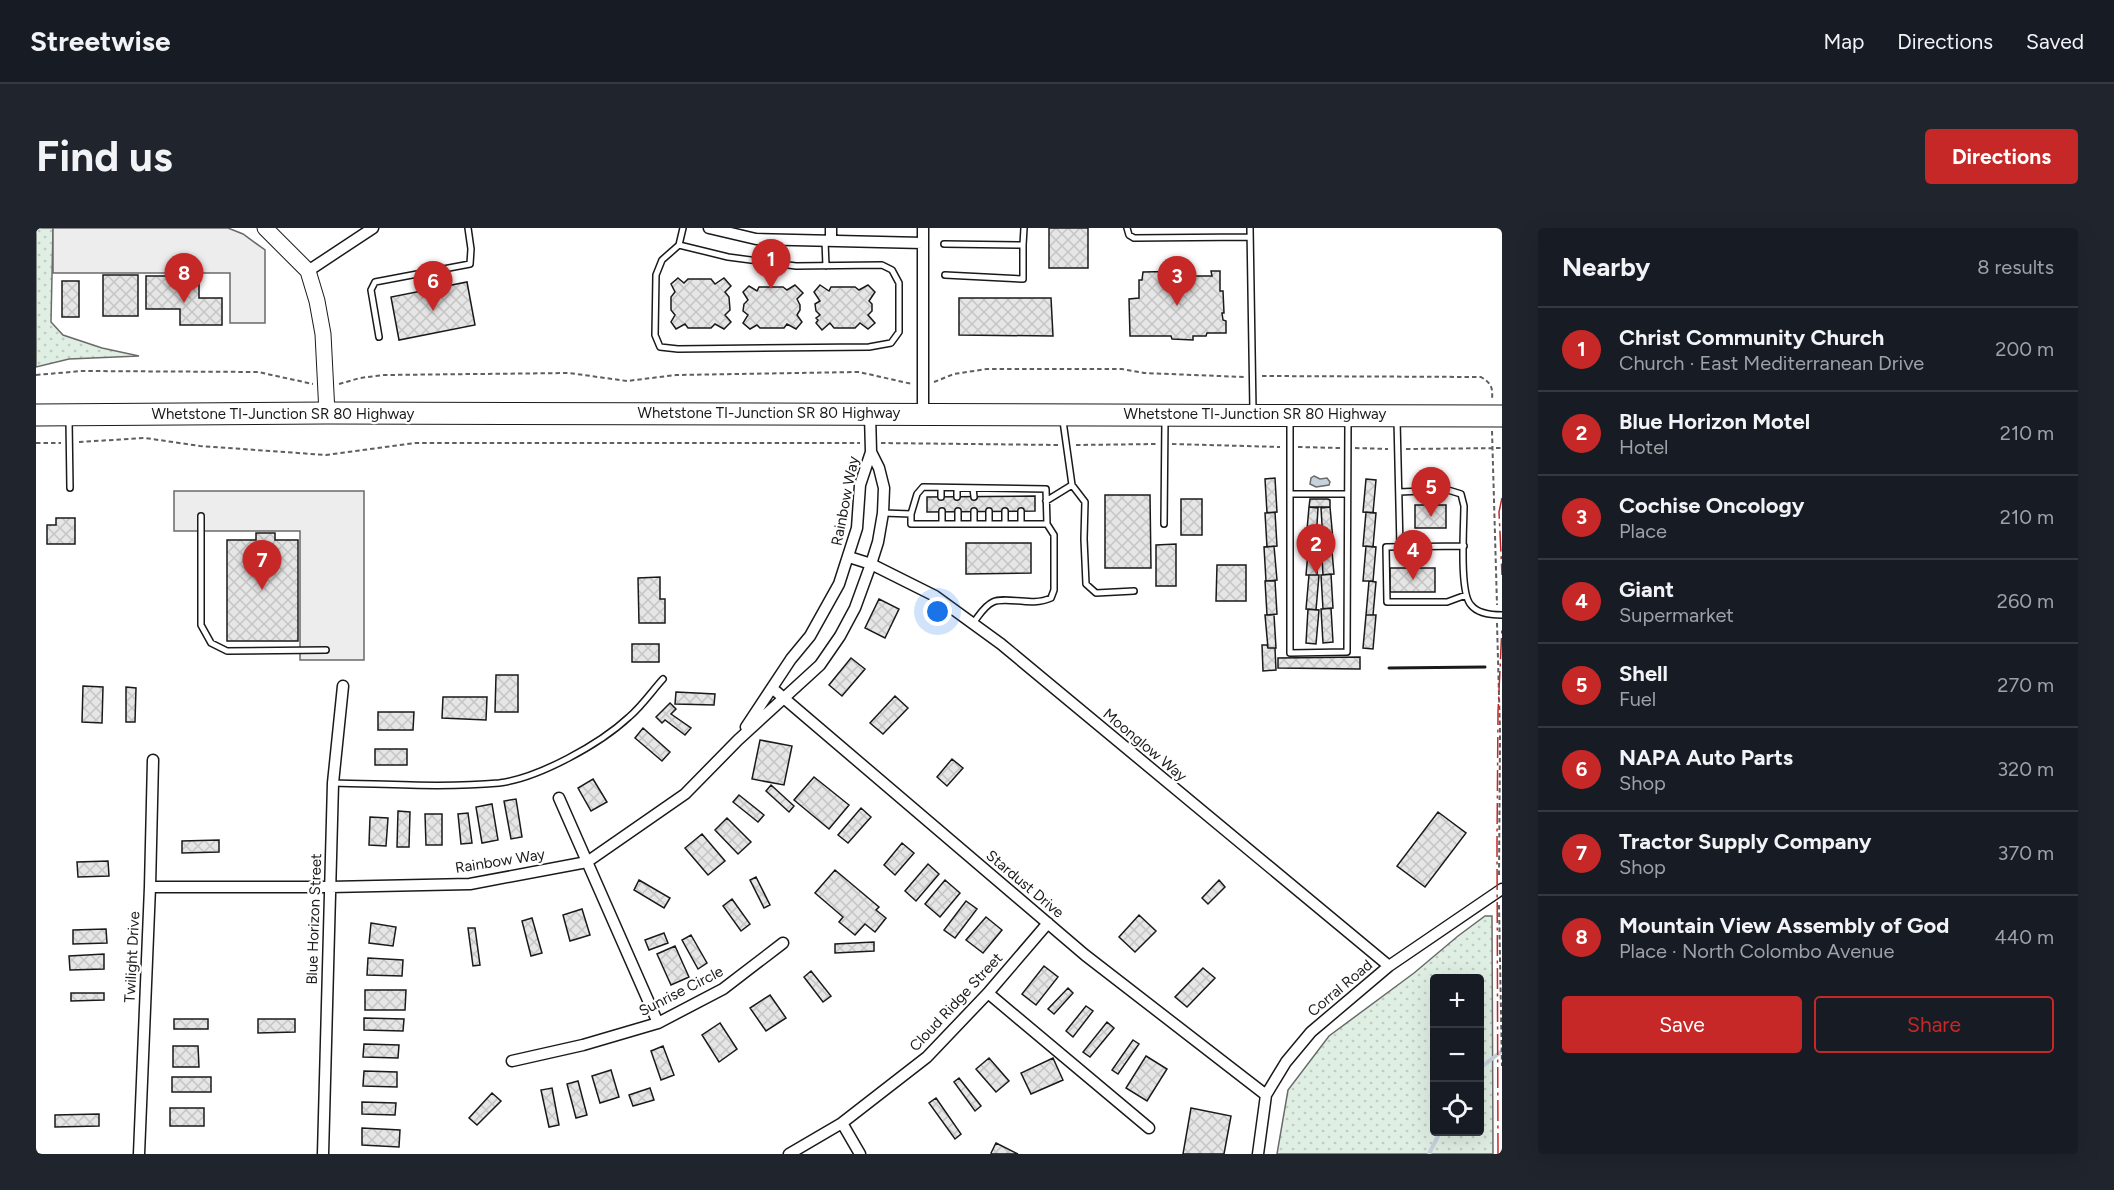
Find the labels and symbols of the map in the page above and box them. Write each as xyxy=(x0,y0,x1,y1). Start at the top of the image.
pin: 1 xyxy=(752,239,790,289)
pin: 8 xyxy=(164,254,204,303)
pin: 3 xyxy=(1158,256,1196,306)
pin: 6 xyxy=(414,262,452,311)
street label: Whetstone TI-Junction SR 80 Highway xyxy=(638,404,901,422)
street label: Whetstone TI-Junction SR 80 Highway xyxy=(152,405,415,423)
street label: Whetstone TI-Junction SR 80 Highway xyxy=(1124,405,1387,423)
street label: Rainbow Way xyxy=(827,455,863,547)
pin: 5 xyxy=(1412,468,1450,517)
pin: 2 xyxy=(1296,524,1336,574)
pin: 4 xyxy=(1394,530,1432,580)
pin: 7 xyxy=(242,540,282,590)
your location xyxy=(923,597,952,626)
street label: Moonglow Way xyxy=(1099,705,1191,785)
street label: Rainbow Way xyxy=(454,845,546,877)
street label: Stardust Drive xyxy=(983,846,1067,922)
street label: Blue Horizon Street xyxy=(303,853,325,985)
street label: Twilight Drive xyxy=(121,911,143,1003)
street label: Cloud Ridge Street xyxy=(906,949,1006,1055)
street label: Corral Road xyxy=(1304,956,1376,1020)
street label: Sunrise Circle xyxy=(636,962,726,1020)

